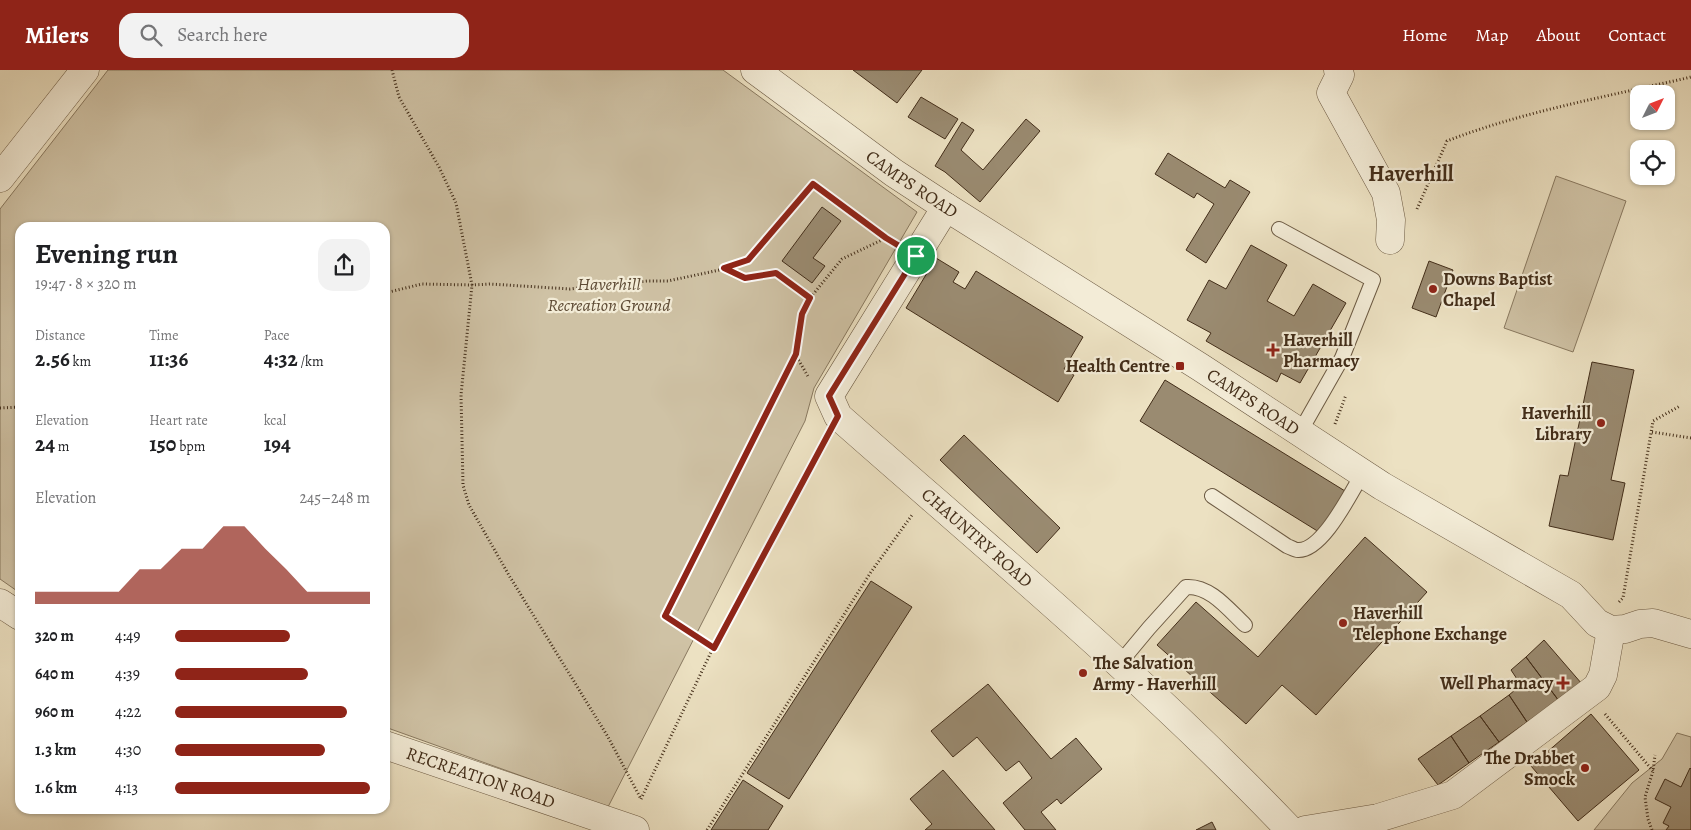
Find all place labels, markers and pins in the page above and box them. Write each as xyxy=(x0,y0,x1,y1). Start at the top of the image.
pin xyxy=(895,235,937,277)
place label: Downs Baptist Chapel xyxy=(1443,267,1553,312)
marker: Downs Baptist Chapel xyxy=(1427,283,1439,295)
place label: Haverhill Pharmacy xyxy=(1283,328,1360,373)
marker: Haverhill Pharmacy xyxy=(1267,344,1279,356)
place label: Health Centre xyxy=(1066,354,1170,378)
marker: Health Centre xyxy=(1174,360,1186,372)
place label: Haverhill Library xyxy=(1521,401,1592,446)
marker: Haverhill Library xyxy=(1595,417,1607,429)
place label: Haverhill Telephone Exchange xyxy=(1353,601,1507,646)
marker: Haverhill Telephone Exchange xyxy=(1337,617,1349,629)
place label: The Salvation Army - Haverhill xyxy=(1092,651,1216,696)
marker: The Salvation Army - Haverhill xyxy=(1077,667,1089,679)
place label: Well Pharmacy xyxy=(1439,671,1554,695)
marker: Well Pharmacy xyxy=(1557,677,1569,689)
place label: The Drabbet Smock xyxy=(1484,746,1576,791)
marker: The Drabbet Smock xyxy=(1579,762,1591,774)

